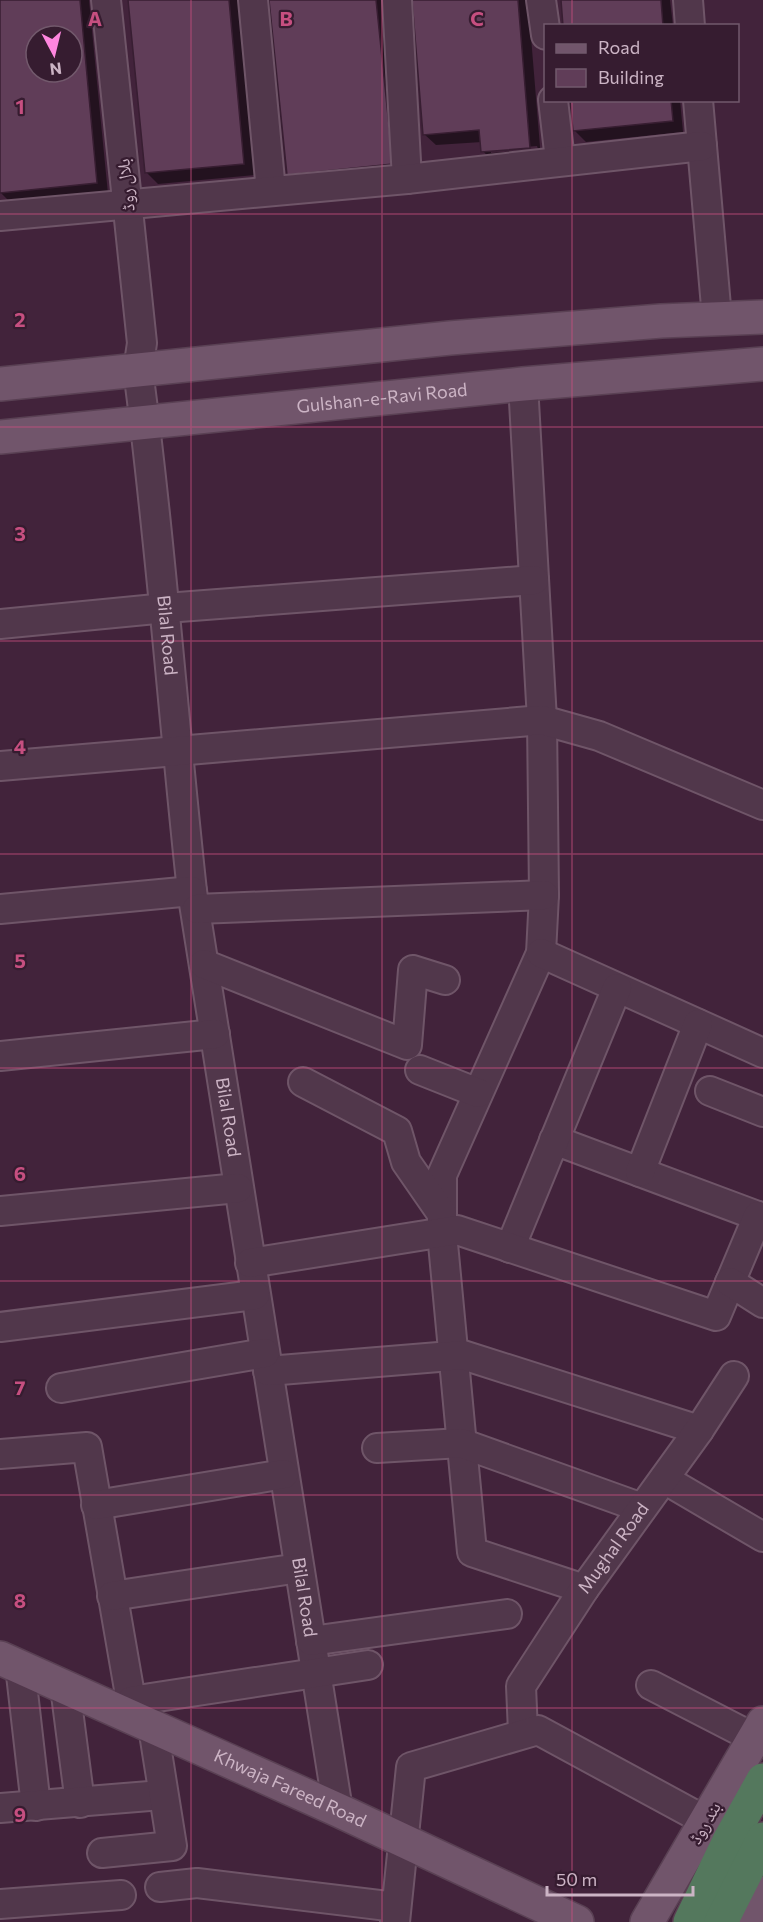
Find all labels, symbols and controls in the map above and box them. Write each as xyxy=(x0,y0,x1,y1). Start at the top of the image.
text: A xyxy=(88,6,102,30)
text: B xyxy=(279,6,293,30)
text: C xyxy=(470,6,484,30)
north arrow xyxy=(24,24,84,84)
legend xyxy=(544,24,739,102)
text: Road xyxy=(598,36,640,58)
text: N xyxy=(49,59,63,80)
text: Building xyxy=(598,66,664,88)
text: 1 xyxy=(15,94,25,118)
street label: بلال روڈ xyxy=(111,157,140,213)
text: 2 xyxy=(14,307,26,331)
street label: Gulshan-e-Ravi Road xyxy=(296,378,468,417)
text: 3 xyxy=(14,521,26,545)
street label: Bilal Road xyxy=(153,594,183,676)
text: 4 xyxy=(14,734,26,758)
text: 5 xyxy=(14,948,26,972)
street label: Bilal Road xyxy=(212,1076,246,1158)
text: 6 xyxy=(14,1161,26,1185)
text: 7 xyxy=(15,1375,26,1399)
street label: Mughal Road xyxy=(572,1498,653,1597)
street label: Bilal Road xyxy=(288,1556,322,1638)
text: 8 xyxy=(14,1588,26,1612)
street label: Khwaja Fareed Road xyxy=(211,1744,370,1832)
street label: بند روڈ xyxy=(683,1797,725,1848)
text: 9 xyxy=(14,1802,26,1826)
scale bar xyxy=(547,1859,692,1897)
text: 50 m xyxy=(556,1868,597,1890)

